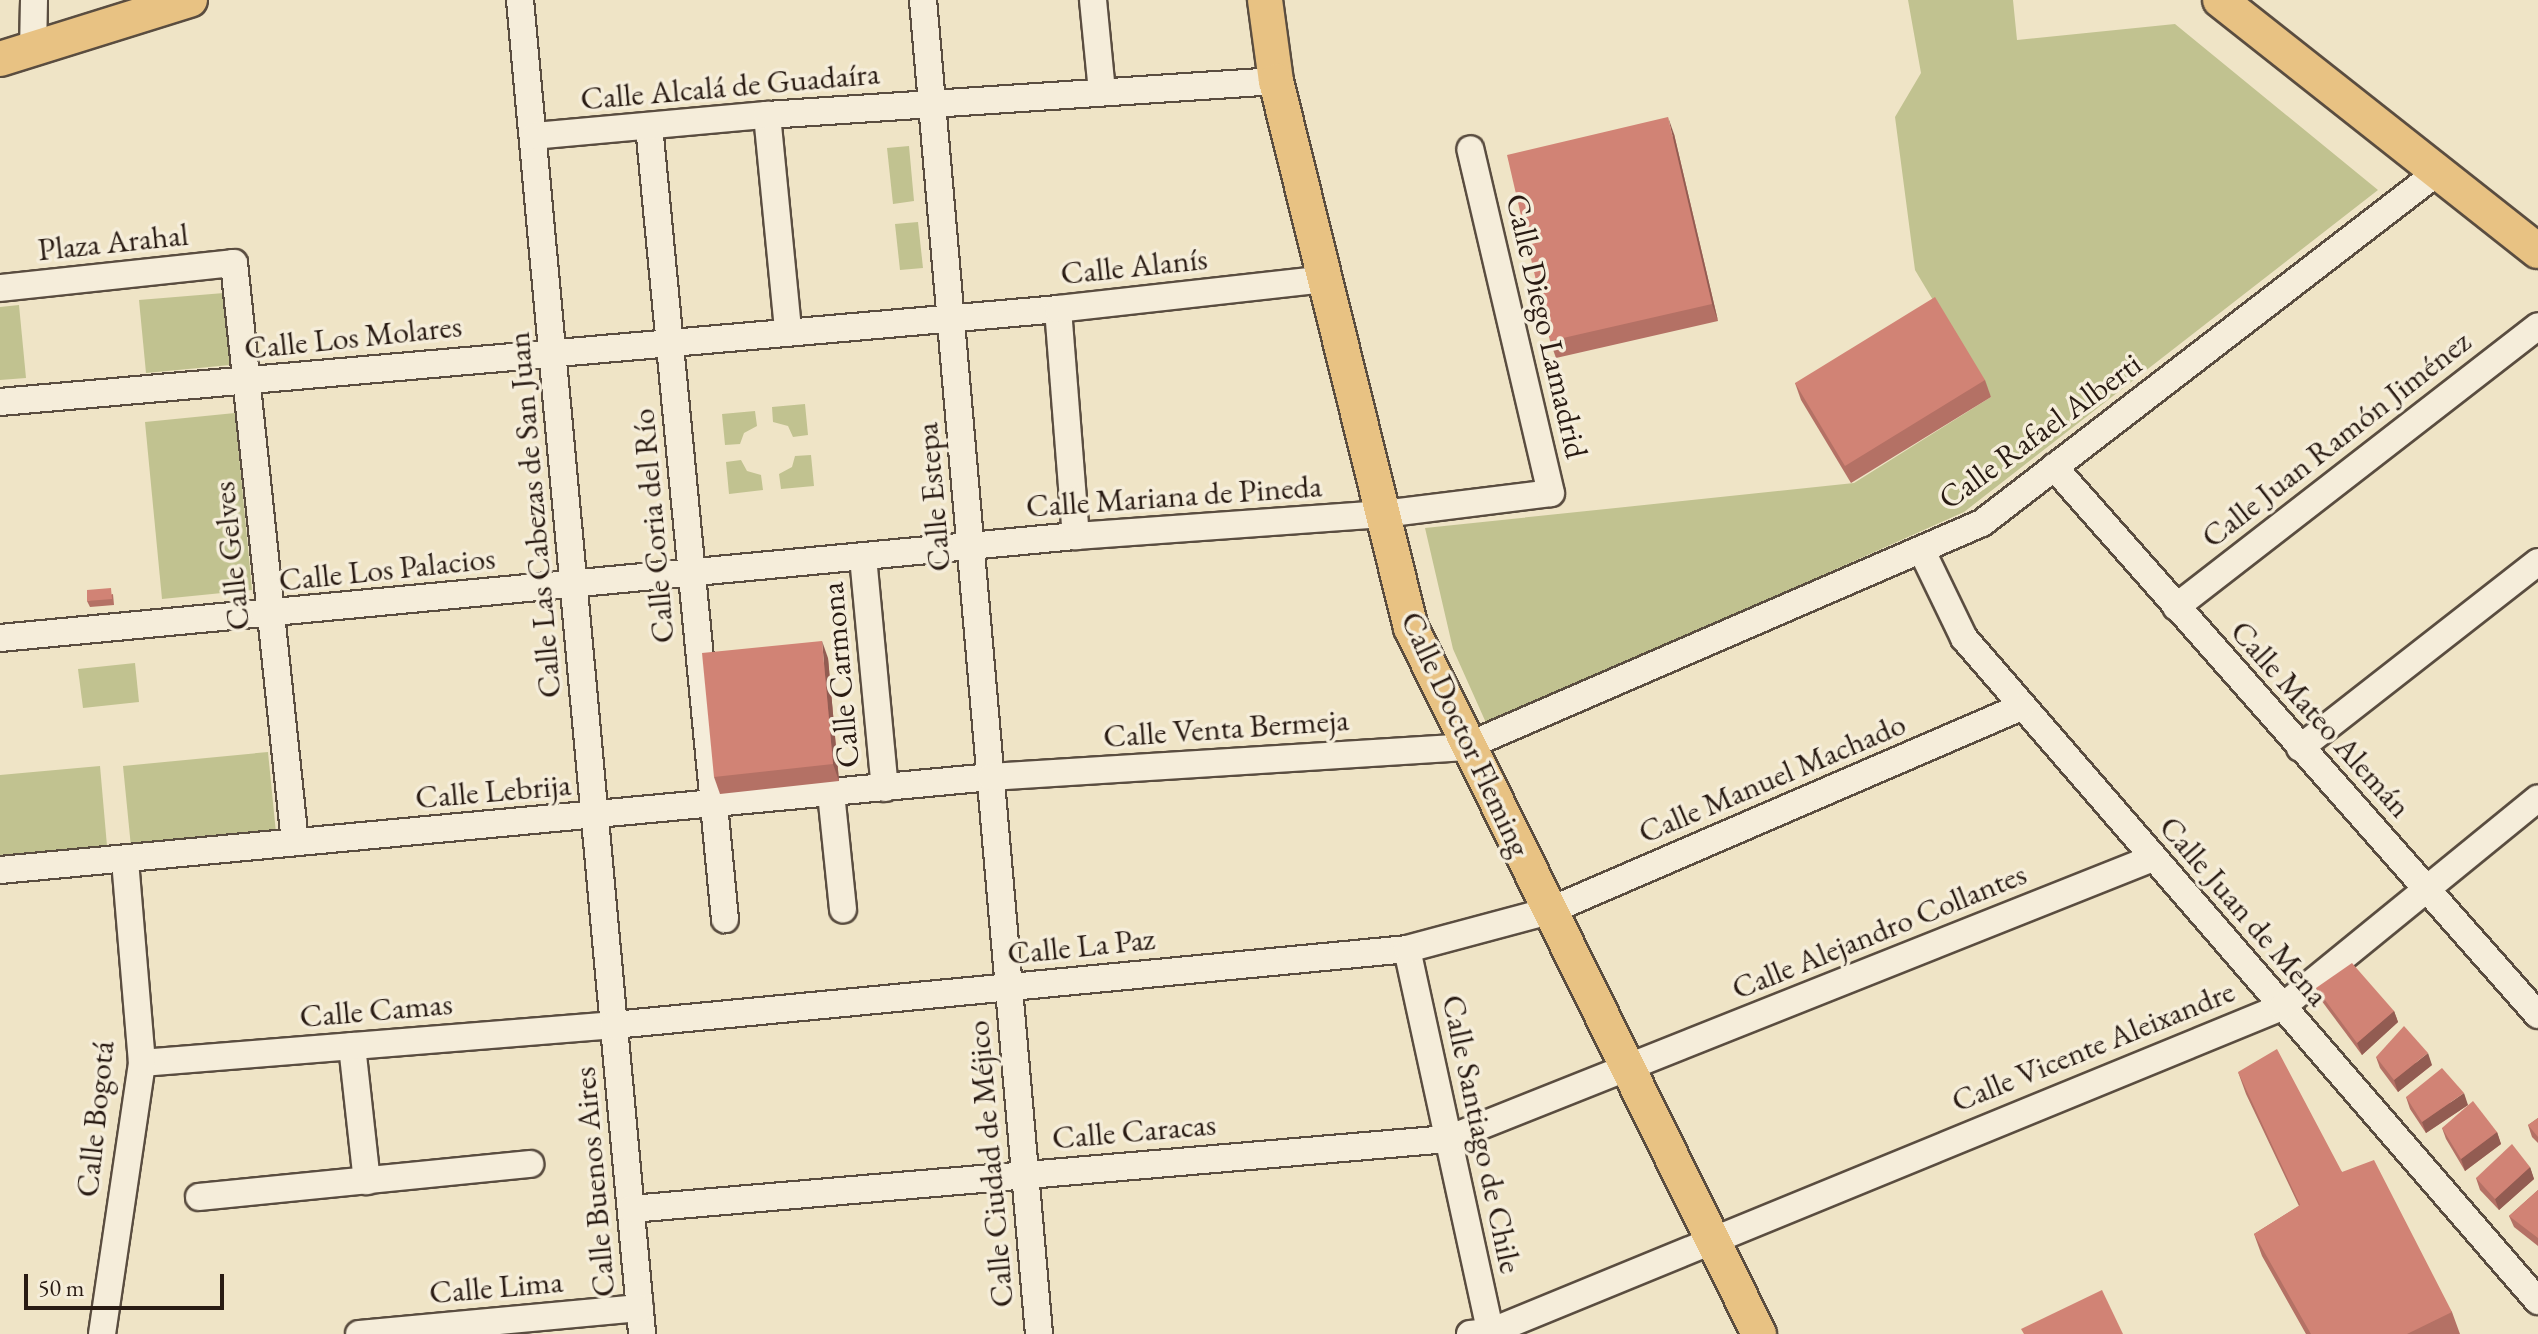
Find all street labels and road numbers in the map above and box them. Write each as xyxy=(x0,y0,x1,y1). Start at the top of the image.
street label: Calle Alcalá de Guadaíra xyxy=(579,54,881,118)
street label: Calle Diego Lamadrid xyxy=(1498,190,1596,462)
street label: Plaza Arahal xyxy=(36,215,190,269)
street label: Calle Alanís xyxy=(1059,239,1209,293)
street label: Calle Los Molares xyxy=(242,306,464,368)
street label: Calle Juan Ramón Jiménez xyxy=(2194,322,2478,556)
street label: Calle Las Cabezas de San Juan xyxy=(499,330,569,700)
street label: Calle Rafael Alberti xyxy=(1931,345,2149,517)
street label: Calle Coria del Río xyxy=(624,407,682,645)
street label: Calle Estepa xyxy=(907,421,959,573)
street label: Calle Mariana de Pineda xyxy=(1025,467,1323,525)
street label: Calle Gelves xyxy=(204,480,258,632)
street label: Calle Los Palacios xyxy=(277,539,497,599)
street label: Calle Carmona xyxy=(813,581,867,769)
street label: Calle Doctor Fleming xyxy=(1392,605,1540,863)
street label: Calle Mateo Alemán xyxy=(2222,613,2420,825)
street label: Calle Venta Bermeja xyxy=(1102,700,1350,756)
street label: Calle Manuel Machado xyxy=(1633,704,1911,852)
street label: Calle Lebrija xyxy=(414,765,572,817)
street label: Calle Juan de Mena xyxy=(2151,808,2337,1014)
street label: Calle Alejandro Collantes xyxy=(1726,854,2032,1008)
street label: Calle La Paz xyxy=(1005,919,1157,973)
street label: Calle Vicente Aleixandre xyxy=(1946,972,2240,1120)
street label: Calle Camas xyxy=(298,984,454,1036)
street label: Calle Santiago de Chile xyxy=(1434,991,1530,1277)
street label: Calle Ciudad de Méjico xyxy=(958,1019,1022,1309)
street label: Calle Bogotá xyxy=(68,1039,122,1199)
street label: Calle Buenos Aires xyxy=(565,1065,623,1299)
street label: Calle Caracas xyxy=(1050,1105,1218,1157)
street label: Calle Lima xyxy=(428,1262,564,1312)

